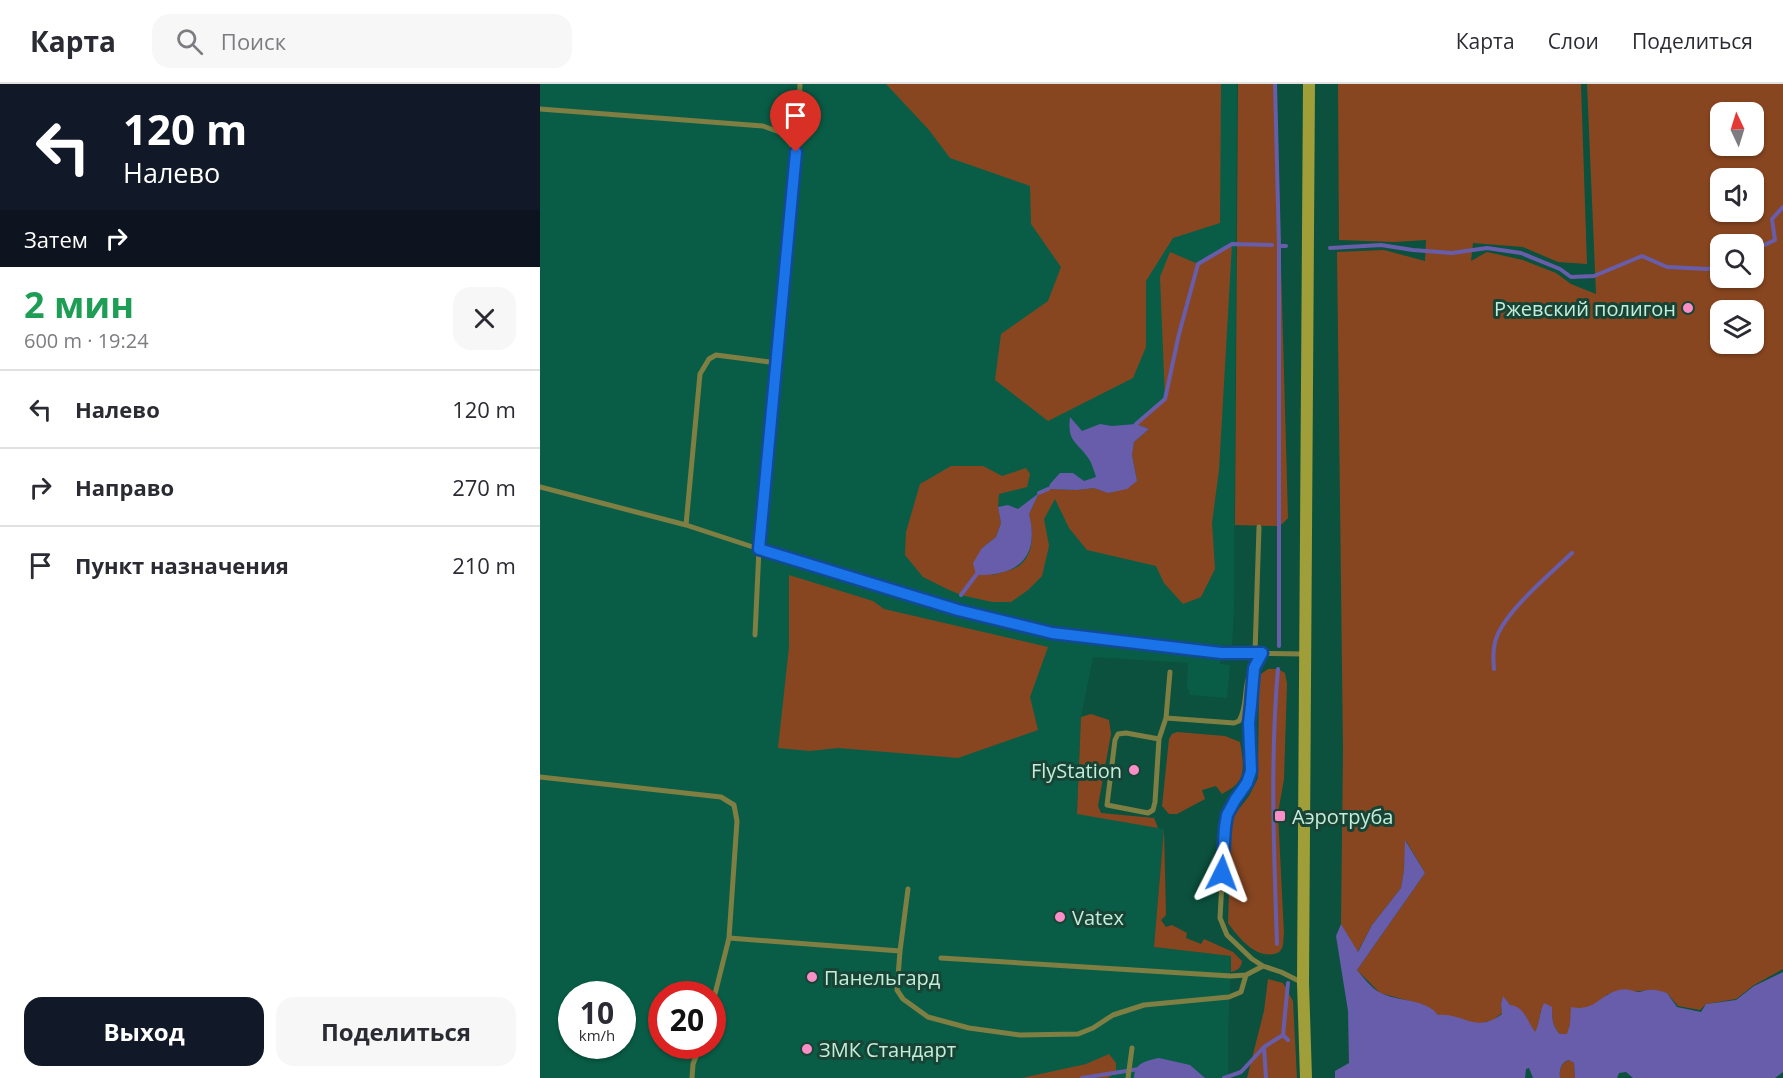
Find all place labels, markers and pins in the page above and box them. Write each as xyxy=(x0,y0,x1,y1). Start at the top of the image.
pin xyxy=(770,90,821,152)
place label: Ржевский полигон xyxy=(1494,295,1676,322)
marker: Ржевский полигон xyxy=(1681,301,1695,315)
place label: FlyStation xyxy=(1031,757,1122,784)
marker: FlyStation xyxy=(1127,763,1141,777)
place label: Аэротруба xyxy=(1292,803,1393,830)
marker: Аэротруба xyxy=(1273,809,1287,823)
place label: Vatex xyxy=(1072,904,1124,931)
marker: Vatex xyxy=(1053,910,1067,924)
place label: Панельгард xyxy=(824,964,941,991)
marker: Панельгард xyxy=(805,970,819,984)
place label: ЗМК Стандарт xyxy=(819,1036,956,1063)
marker: ЗМК Стандарт xyxy=(800,1042,814,1056)

